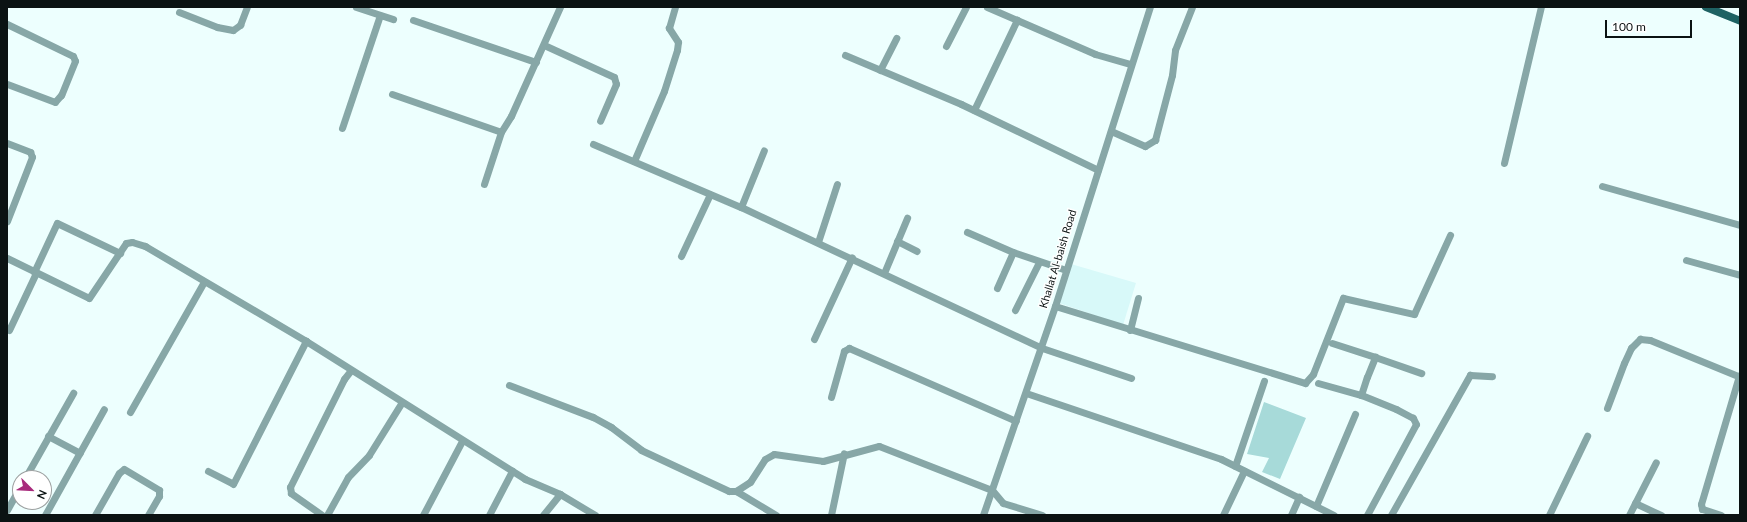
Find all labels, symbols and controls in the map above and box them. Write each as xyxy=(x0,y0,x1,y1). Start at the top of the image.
scale bar xyxy=(1607,12,1694,38)
text: 100 m xyxy=(1612,19,1646,34)
street label: Khallat Al-baish Road xyxy=(1037,208,1079,310)
north arrow xyxy=(12,470,52,510)
text: N xyxy=(35,488,50,501)

